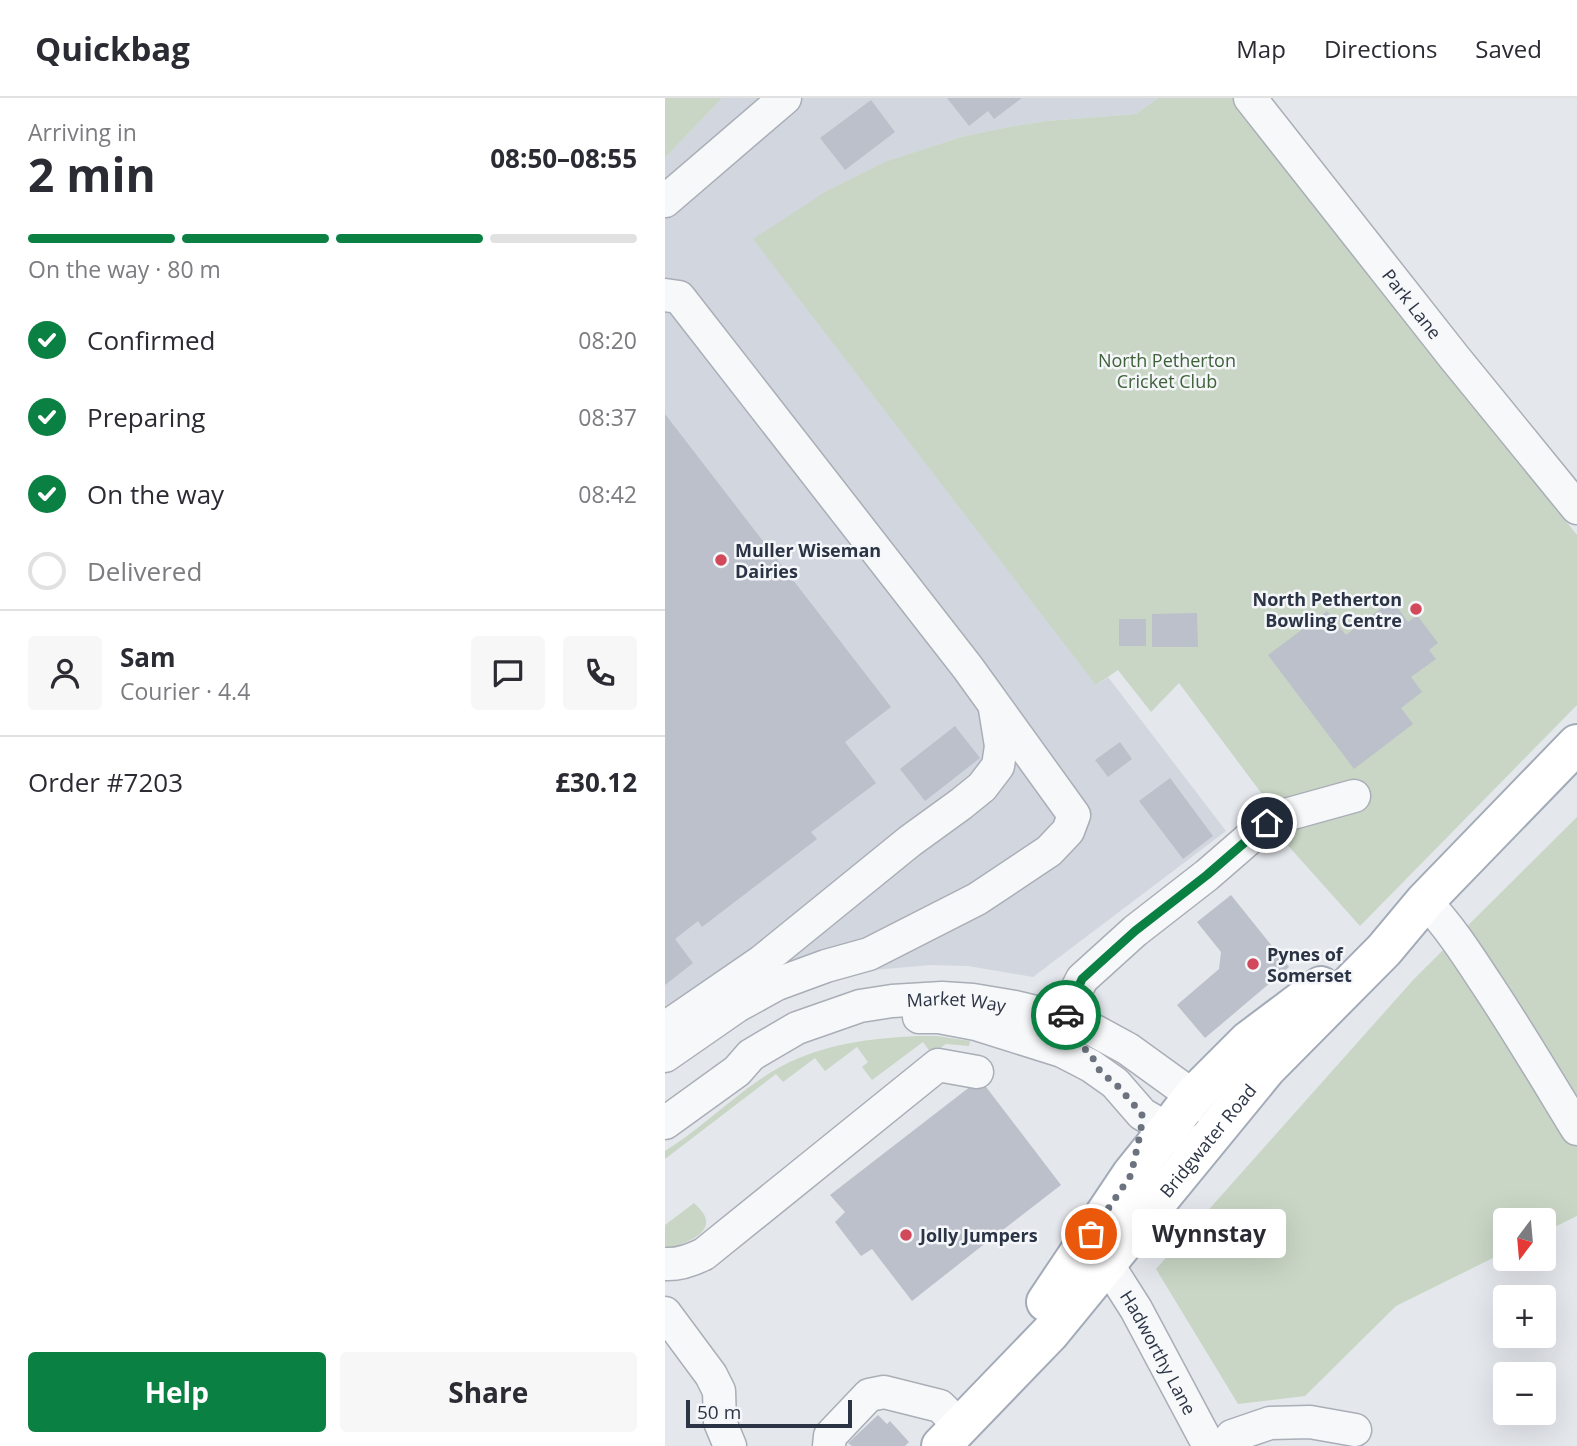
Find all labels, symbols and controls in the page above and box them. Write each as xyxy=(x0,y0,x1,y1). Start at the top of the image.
text: Quickbag xyxy=(35,26,190,71)
text: Map xyxy=(1236,32,1286,65)
text: Directions xyxy=(1324,32,1437,65)
text: Saved xyxy=(1475,32,1542,65)
text: Arriving in xyxy=(28,116,137,148)
text: 08:50–08:55 xyxy=(490,140,637,176)
text: 2 min xyxy=(28,143,156,205)
text: On the way · 80 m xyxy=(28,253,221,285)
street label: Park Lane xyxy=(1377,264,1447,344)
icon: check xyxy=(28,321,66,359)
text: Confirmed xyxy=(87,322,215,358)
text: 08:20 xyxy=(578,324,637,356)
park label: North Petherton Cricket Club xyxy=(1098,348,1236,393)
icon: check xyxy=(28,398,66,436)
text: Preparing xyxy=(87,399,205,435)
text: 08:37 xyxy=(578,401,637,433)
icon: check xyxy=(28,475,66,513)
text: On the way xyxy=(87,476,224,512)
text: 08:42 xyxy=(578,478,637,510)
place label: Muller Wiseman Dairies xyxy=(735,538,881,583)
marker: Muller Wiseman Dairies xyxy=(713,552,729,568)
text: Delivered xyxy=(87,553,202,589)
place label: North Petherton Bowling Centre xyxy=(1253,587,1402,632)
marker: North Petherton Bowling Centre xyxy=(1408,601,1424,617)
button: person xyxy=(28,636,102,710)
button: chat xyxy=(471,636,545,710)
button: phone xyxy=(563,636,637,710)
text: Sam xyxy=(120,639,176,675)
text: Courier · 4.4 xyxy=(120,675,250,707)
text: Order #7203 xyxy=(28,764,183,800)
text: £30.12 xyxy=(555,764,637,800)
pin xyxy=(1237,793,1297,853)
icon: home xyxy=(1248,804,1286,842)
place label: Pynes of Somerset xyxy=(1267,942,1352,987)
marker: Pynes of Somerset xyxy=(1245,956,1261,972)
courier xyxy=(1031,980,1101,1050)
street label: Market Way xyxy=(906,986,1009,1017)
icon: car xyxy=(1047,996,1085,1034)
street label: Bridgwater Road xyxy=(1154,1079,1261,1202)
pin xyxy=(1061,1204,1121,1264)
north arrow xyxy=(1493,1208,1556,1270)
map controls xyxy=(1493,1208,1556,1425)
callout: Wynnstay xyxy=(1133,1210,1287,1258)
icon: bag xyxy=(1072,1215,1110,1253)
text: Wynnstay xyxy=(1152,1217,1266,1249)
place label: Jolly Jumpers xyxy=(918,1223,1038,1247)
marker: Jolly Jumpers xyxy=(898,1227,914,1243)
street label: Hadworthy Lane xyxy=(1115,1285,1202,1419)
button: + xyxy=(1493,1285,1556,1348)
button: Help xyxy=(28,1352,326,1432)
button: Share xyxy=(340,1352,637,1432)
button: − xyxy=(1493,1362,1556,1425)
scale bar xyxy=(686,1397,852,1429)
text: 50 m xyxy=(697,1399,741,1425)

